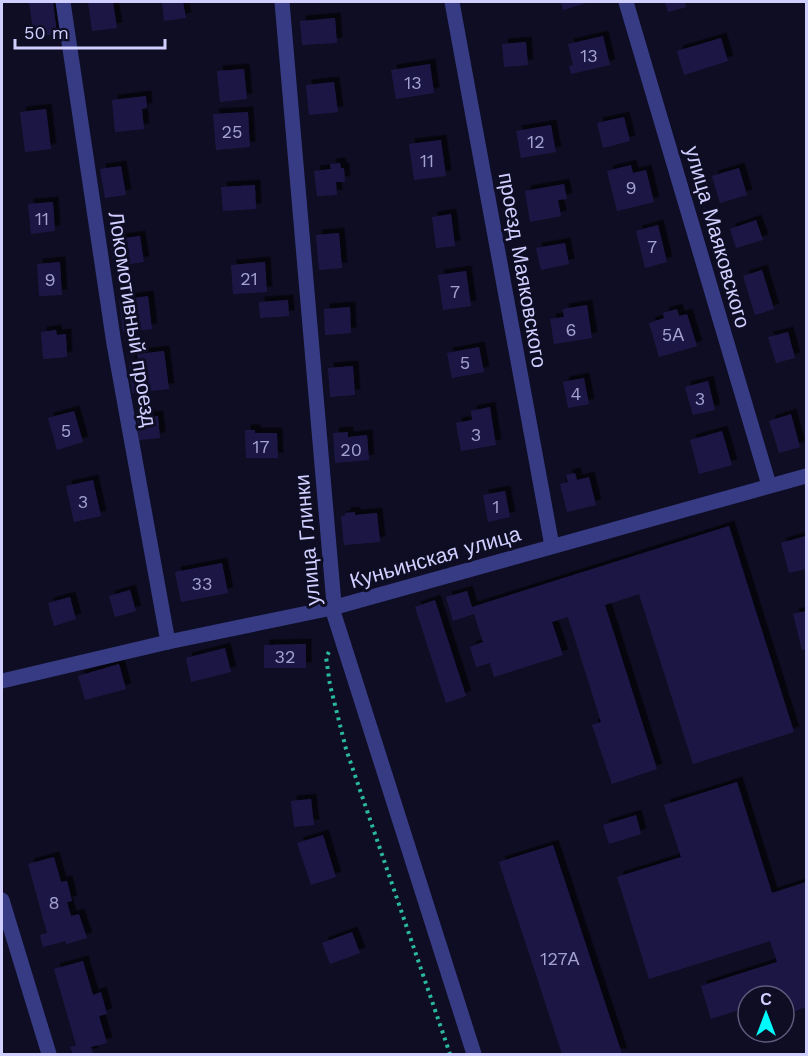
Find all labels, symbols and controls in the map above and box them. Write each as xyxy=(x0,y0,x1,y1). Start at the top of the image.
scale bar xyxy=(15,12,165,50)
text: 50 m xyxy=(24,22,69,43)
house number: 13 xyxy=(580,45,598,66)
house number: 13 xyxy=(404,72,422,93)
house number: 25 xyxy=(222,121,242,142)
house number: 12 xyxy=(527,131,545,152)
street label: улица Маяковского xyxy=(680,143,756,331)
house number: 11 xyxy=(420,150,434,171)
street label: проезд Маяковского xyxy=(494,170,552,370)
house number: 9 xyxy=(625,177,637,198)
house number: 11 xyxy=(35,208,49,229)
street label: Локомотивный проезд xyxy=(104,210,162,428)
house number: 7 xyxy=(647,236,657,257)
house number: 21 xyxy=(240,268,258,289)
house number: 9 xyxy=(44,269,56,290)
house number: 7 xyxy=(450,281,460,302)
house number: 6 xyxy=(566,319,576,340)
house number: 5А xyxy=(662,324,684,345)
house number: 5 xyxy=(460,352,470,373)
house number: 4 xyxy=(571,383,582,404)
house number: 3 xyxy=(695,388,705,409)
house number: 5 xyxy=(61,420,71,441)
house number: 3 xyxy=(471,424,481,445)
house number: 17 xyxy=(252,436,270,457)
house number: 20 xyxy=(340,439,362,460)
street label: улица Глинки xyxy=(289,473,325,607)
house number: 3 xyxy=(78,491,88,512)
house number: 1 xyxy=(492,496,500,517)
street label: Куньинская улица xyxy=(347,521,524,593)
house number: 33 xyxy=(192,573,213,594)
house number: 32 xyxy=(275,646,296,667)
house number: 8 xyxy=(48,892,60,913)
house number: 127А xyxy=(540,948,580,969)
north arrow xyxy=(736,984,796,1044)
text: С xyxy=(760,990,772,1009)

